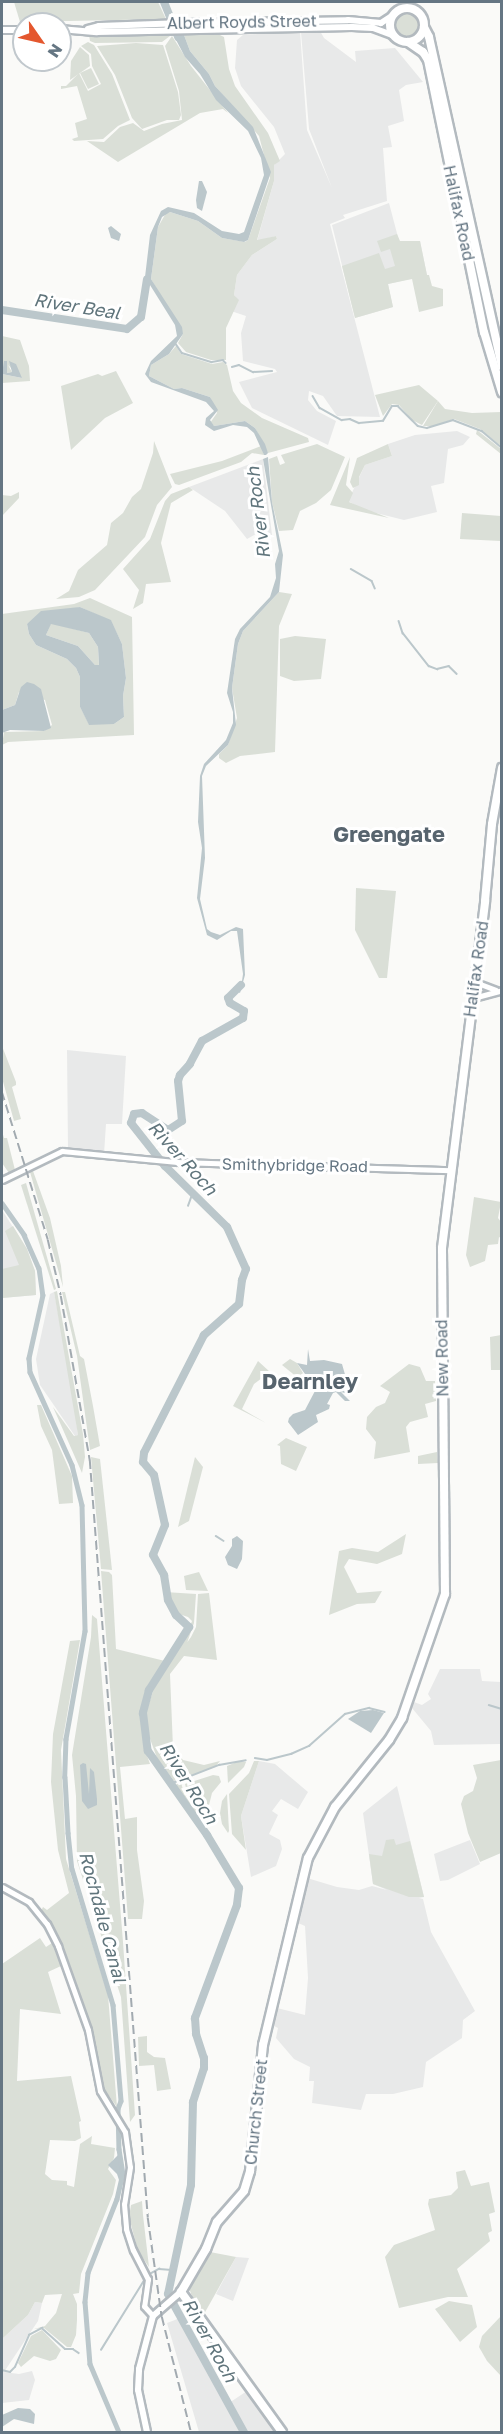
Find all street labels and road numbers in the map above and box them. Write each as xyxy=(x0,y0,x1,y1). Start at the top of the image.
street label: Albert Royds Street xyxy=(167,11,317,33)
street label: Halifax Road xyxy=(440,163,478,263)
street label: Halifax Road xyxy=(460,920,492,1018)
street label: Smithybridge Road xyxy=(222,1154,368,1176)
street label: New Road xyxy=(432,1319,452,1397)
street label: Church Street xyxy=(241,2058,271,2166)

